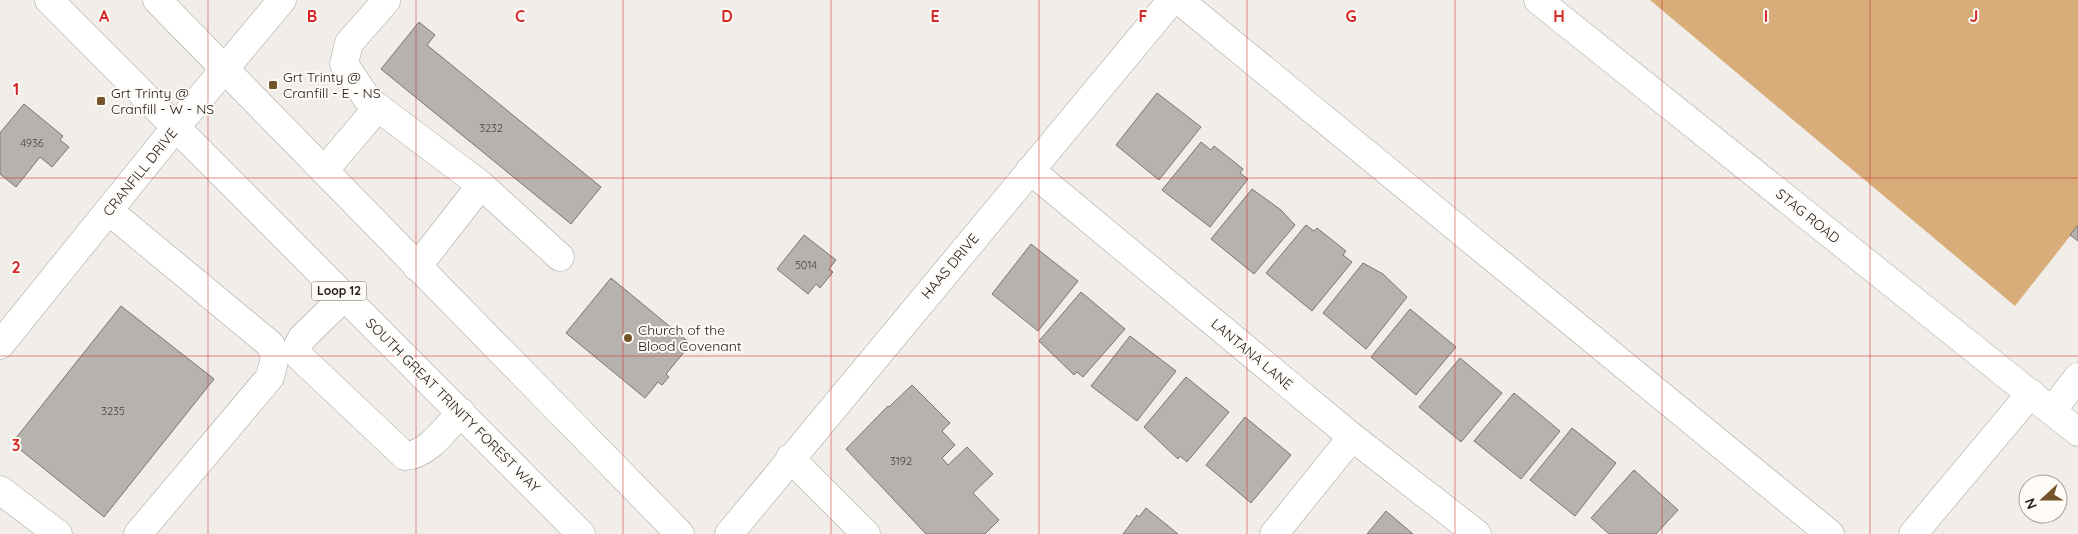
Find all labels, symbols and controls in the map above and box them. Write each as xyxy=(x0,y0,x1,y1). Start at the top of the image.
text: A xyxy=(99,6,110,26)
text: B xyxy=(307,6,317,26)
text: C xyxy=(515,6,525,26)
text: D xyxy=(721,6,733,26)
text: E xyxy=(930,6,940,26)
text: F xyxy=(1139,6,1148,26)
text: G xyxy=(1345,6,1357,26)
text: H xyxy=(1553,6,1565,26)
text: I xyxy=(1764,6,1768,26)
text: J xyxy=(1970,6,1978,26)
place label: Grt Trinty @ Cranfill - E - NS xyxy=(283,68,381,102)
text: 1 xyxy=(13,79,19,99)
marker: Grt Trinty @ Cranfill - E - NS xyxy=(267,79,279,91)
place label: Grt Trinty @ Cranfill - W - NS xyxy=(111,84,214,118)
marker: Grt Trinty @ Cranfill - W - NS xyxy=(95,95,107,107)
house number: 3232 xyxy=(479,121,503,135)
street label: CRANFILL DRIVE xyxy=(99,124,181,220)
house number: 4936 xyxy=(20,136,44,150)
street label: STAG ROAD xyxy=(1772,185,1844,247)
street label: HAAS DRIVE xyxy=(917,230,983,302)
text: 2 xyxy=(11,257,21,277)
house number: 5014 xyxy=(795,258,817,272)
road number: Loop 12 xyxy=(312,282,366,300)
street label: SOUTH GREAT TRINITY FOREST WAY xyxy=(362,314,544,496)
street label: LANTANA LANE xyxy=(1207,315,1297,393)
place label: Church of the Blood Covenant xyxy=(638,321,742,355)
marker: Church of the Blood Covenant xyxy=(622,332,634,344)
house number: 3235 xyxy=(101,404,125,418)
text: 3 xyxy=(12,435,20,455)
house number: 3192 xyxy=(890,454,912,468)
north arrow xyxy=(2018,474,2068,524)
text: N xyxy=(2021,496,2041,512)

